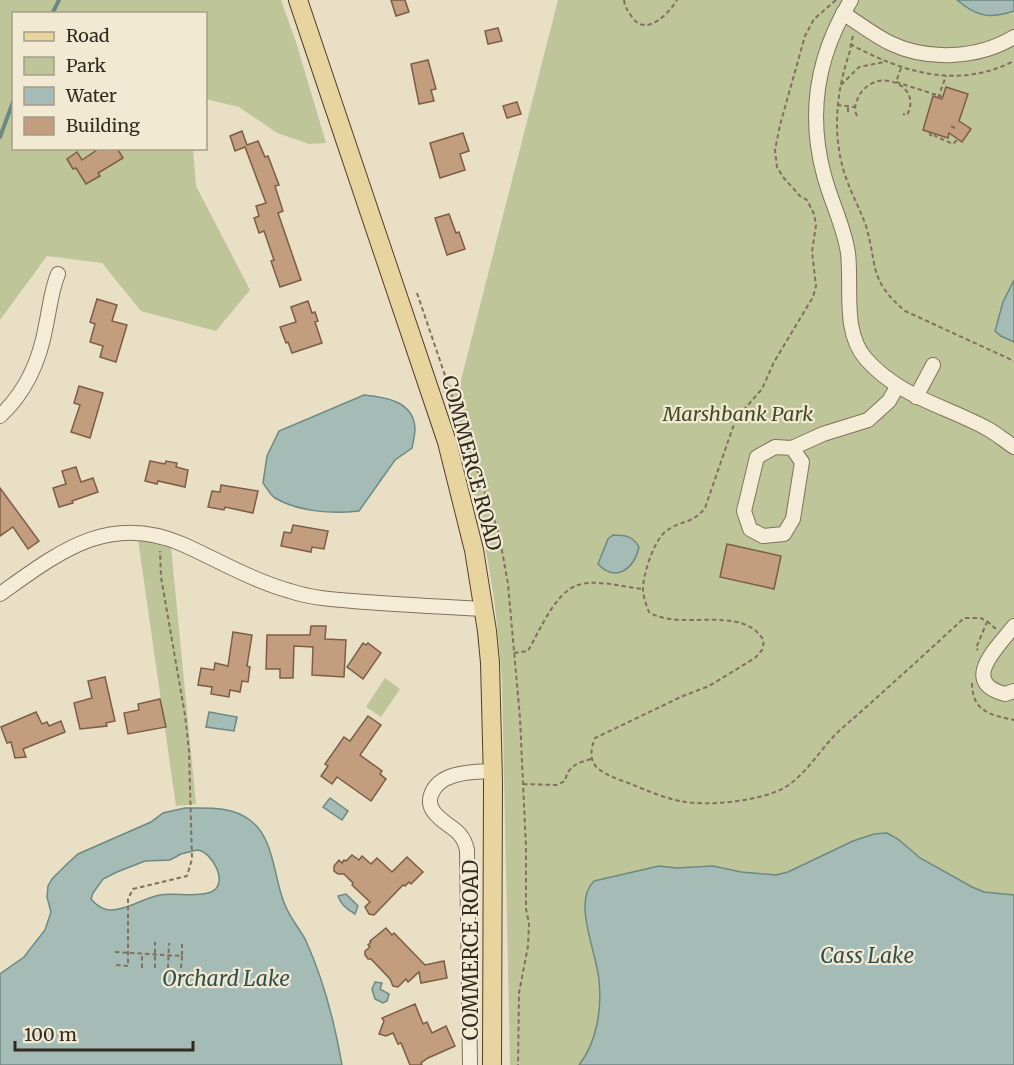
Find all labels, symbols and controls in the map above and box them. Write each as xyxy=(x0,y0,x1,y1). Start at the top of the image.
legend xyxy=(12,12,207,150)
text: Road xyxy=(66,24,110,47)
text: Park xyxy=(66,54,107,77)
text: Water xyxy=(65,84,117,107)
text: Building xyxy=(66,114,140,137)
street label: COMMERCE ROAD xyxy=(437,373,507,553)
park label: Marshbank Park xyxy=(662,401,813,426)
street label: COMMERCE ROAD xyxy=(458,860,483,1040)
water label: Cass Lake xyxy=(820,942,914,969)
water label: Orchard Lake xyxy=(162,965,290,992)
scale bar xyxy=(15,1014,194,1052)
text: 100 m xyxy=(24,1023,77,1046)

